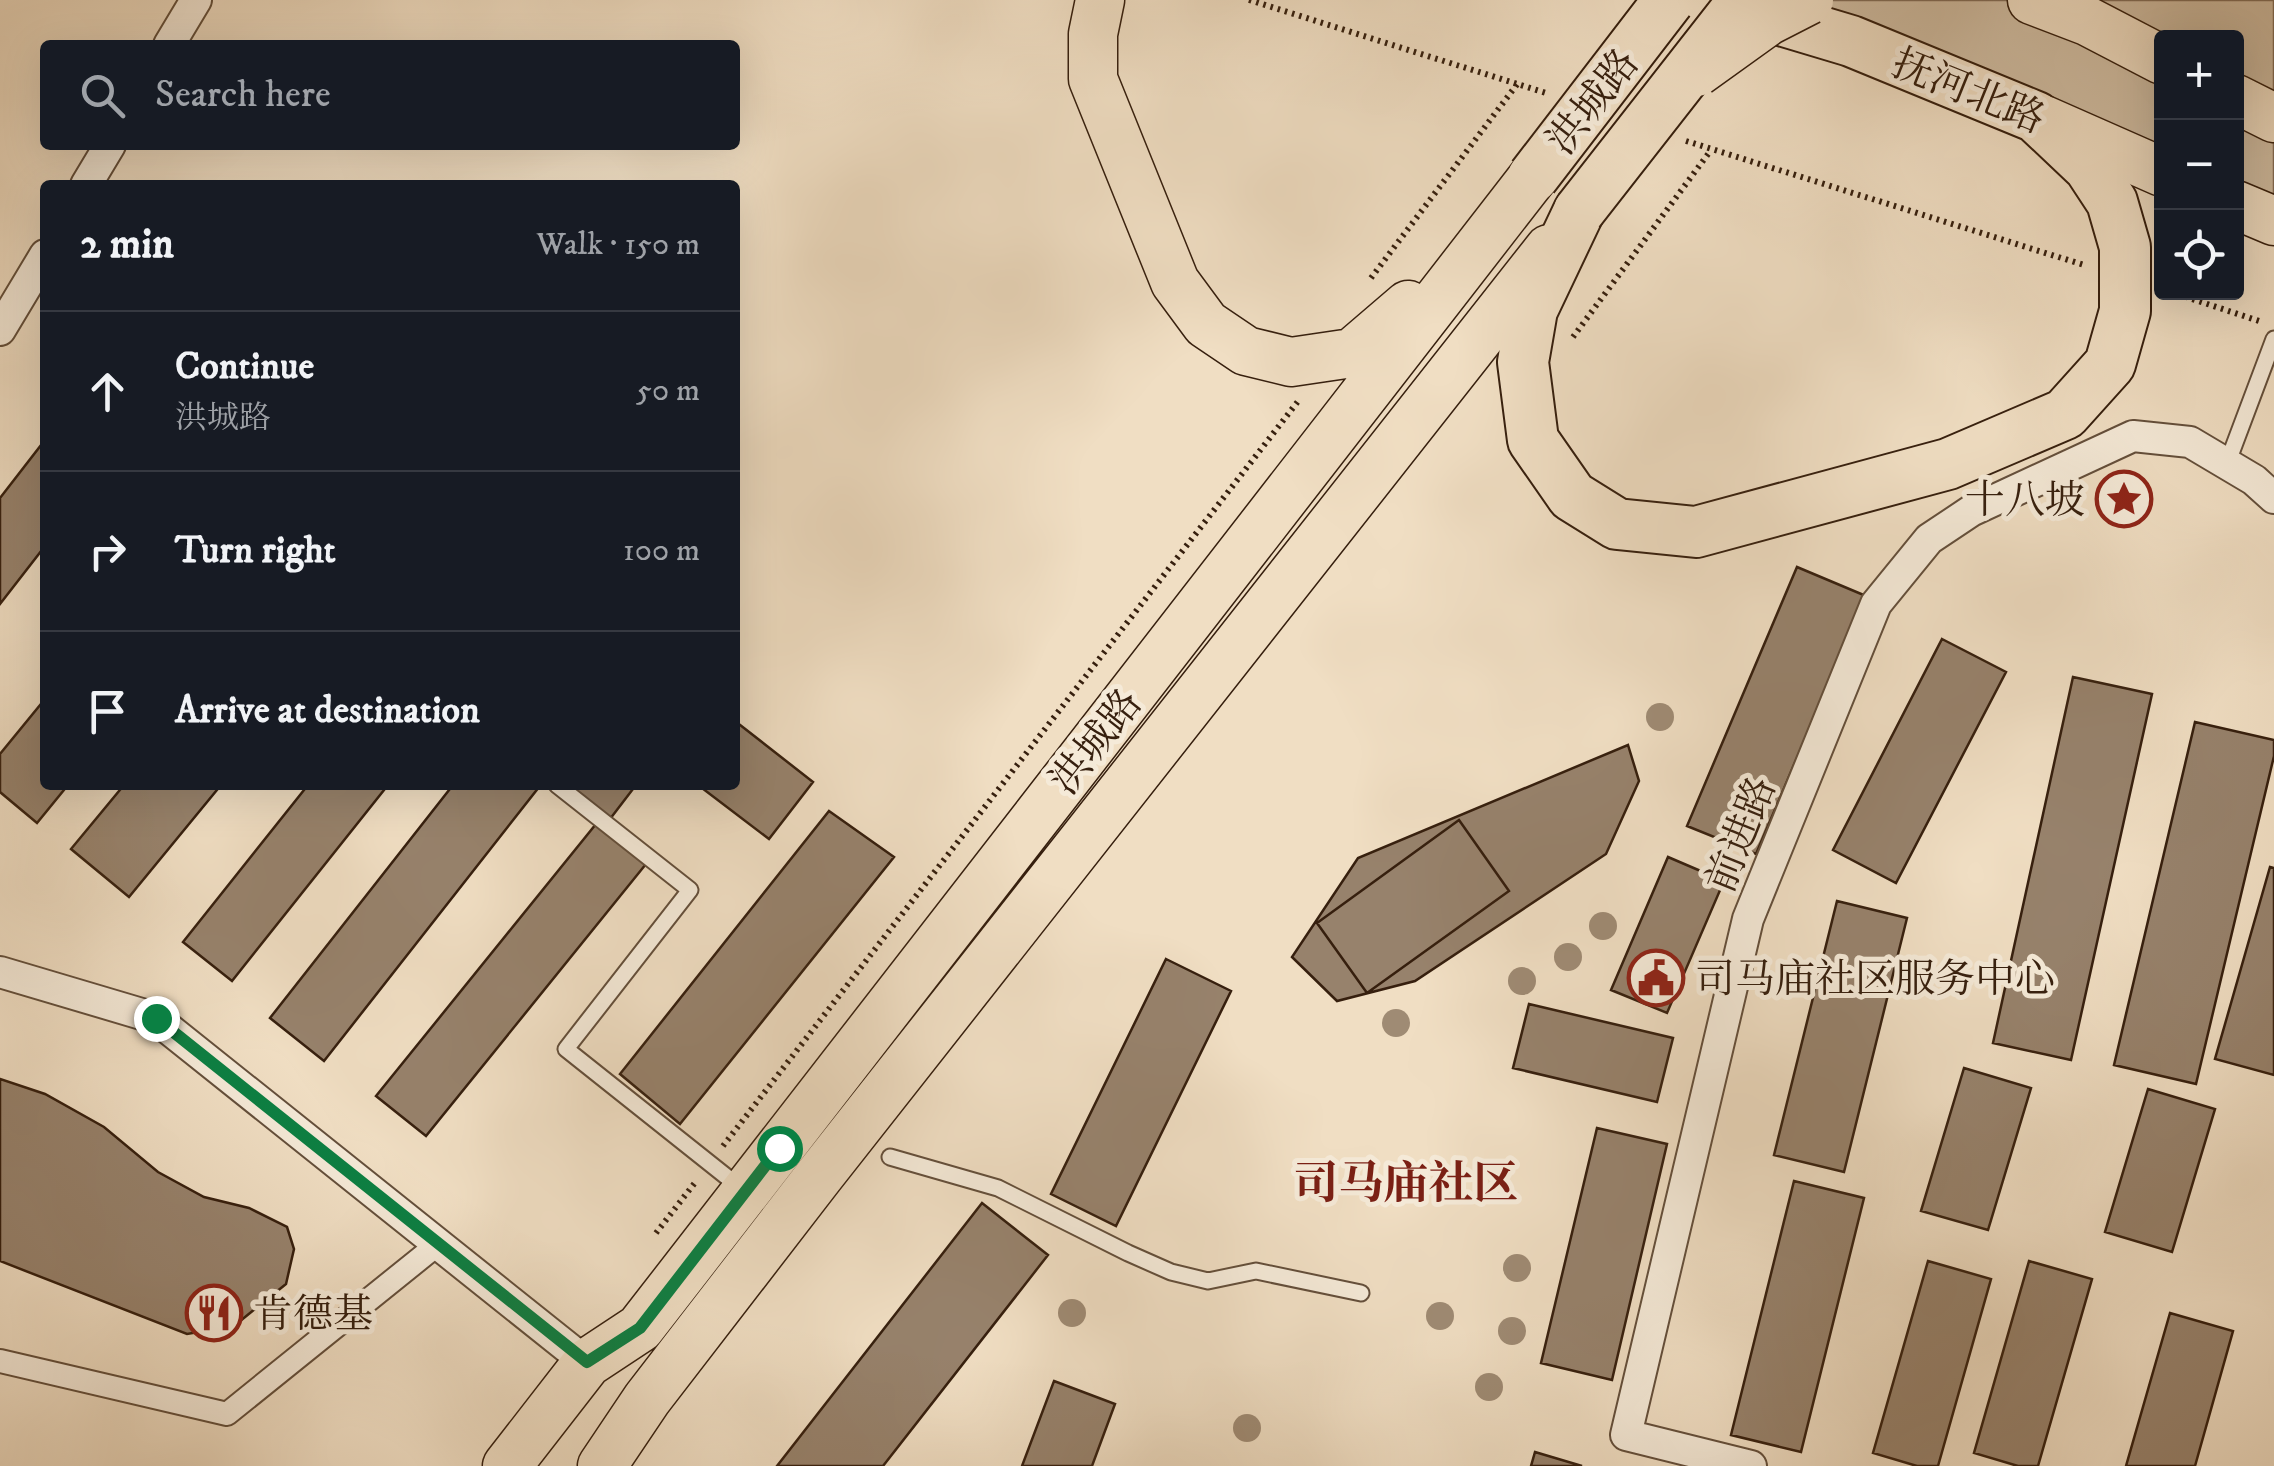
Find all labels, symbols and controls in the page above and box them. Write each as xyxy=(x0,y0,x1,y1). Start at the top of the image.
map controls xyxy=(2154,30,2244,300)
button: + xyxy=(2154,30,2244,120)
search box xyxy=(40,40,740,150)
street label: 洪城路 xyxy=(1538,40,1651,166)
street label: 抚河北路 xyxy=(1884,40,2051,146)
icon: search xyxy=(75,68,130,123)
text: Search here xyxy=(155,71,331,119)
button: − xyxy=(2154,120,2244,210)
button: locate xyxy=(2154,210,2244,300)
text: 2 min xyxy=(80,219,174,271)
text: Walk · 150 m xyxy=(537,225,700,265)
text: Continue xyxy=(175,343,314,391)
icon: ahead xyxy=(80,364,135,419)
text: 50 m xyxy=(636,371,700,411)
text: 洪城路 xyxy=(175,399,271,439)
place icon: 十八坡 xyxy=(2094,469,2154,529)
place label: 十八坡 xyxy=(1965,477,2085,527)
icon: right xyxy=(80,524,135,579)
text: Turn right xyxy=(175,527,336,575)
text: 100 m xyxy=(623,531,700,571)
street label: 洪城路 xyxy=(1041,680,1154,806)
icon: arrive xyxy=(80,684,135,739)
text: Arrive at destination xyxy=(175,687,480,735)
street label: 前进路 xyxy=(1697,770,1788,900)
public building icon: 司马庙社区服务中心 xyxy=(1626,948,1686,1008)
place label: 司马庙社区服务中心 xyxy=(1695,956,2055,1006)
route end xyxy=(134,996,180,1042)
route start xyxy=(757,1126,803,1172)
district label: 司马庙社区 xyxy=(1293,1157,1519,1213)
restaurant icon: 肯德基 xyxy=(184,1283,244,1343)
place label: 肯德基 xyxy=(253,1291,373,1341)

